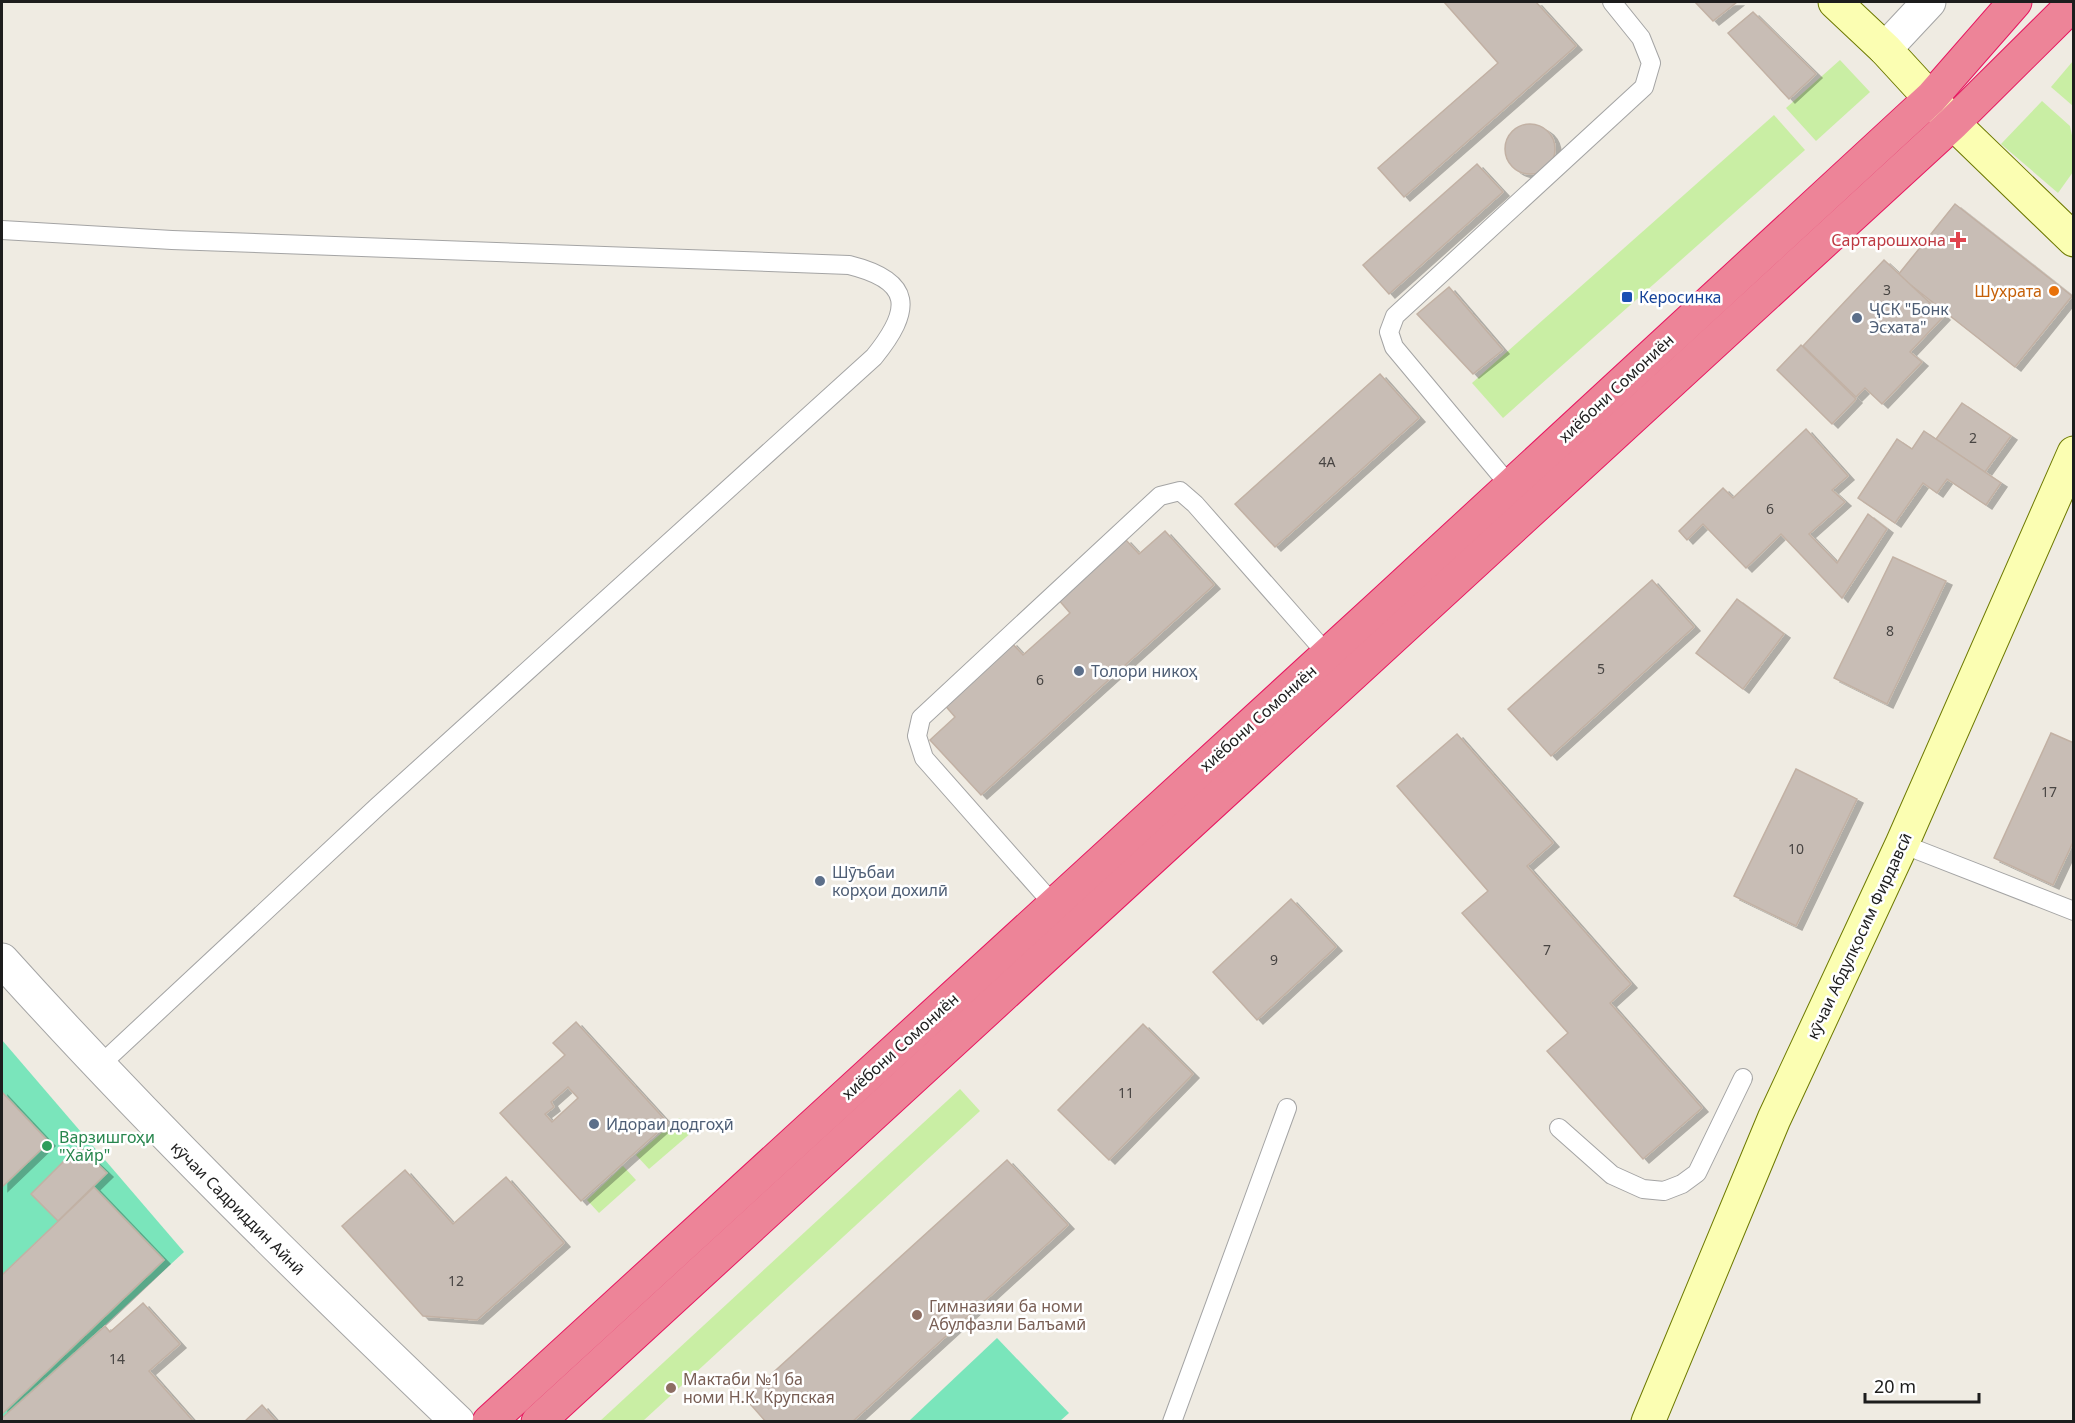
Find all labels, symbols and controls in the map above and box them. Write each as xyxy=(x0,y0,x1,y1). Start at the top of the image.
place label: Сартарошхона xyxy=(1831,229,1946,251)
marker: Сартарошхона xyxy=(1951,233,1965,247)
house number: 3 xyxy=(1883,280,1891,299)
place label: Шухрата xyxy=(1974,280,2042,302)
marker: Шухрата xyxy=(2047,284,2061,298)
place label: Керосинка xyxy=(1639,286,1721,308)
marker: Керосинка xyxy=(1620,290,1634,304)
place label: ҶСК "Бонк Эсхата" xyxy=(1869,298,1949,338)
marker: ҶСК "Бонк Эсхата" xyxy=(1850,311,1864,325)
street label: хиёбони Сомониён xyxy=(1554,329,1678,447)
house number: 2 xyxy=(1969,428,1977,447)
house number: 4А xyxy=(1319,452,1336,471)
house number: 6 xyxy=(1766,499,1774,518)
house number: 8 xyxy=(1886,621,1894,640)
house number: 5 xyxy=(1597,659,1605,678)
place label: Толори никоҳ xyxy=(1091,660,1198,682)
street label: хиёбони Сомониён xyxy=(1195,660,1321,776)
marker: Толори никоҳ xyxy=(1072,664,1086,678)
house number: 6 xyxy=(1036,670,1044,689)
house number: 17 xyxy=(2041,782,2057,801)
street label: кӯчаи Абдулқосим Фирдавсӣ xyxy=(1801,829,1917,1043)
house number: 10 xyxy=(1788,839,1804,858)
place label: Шӯъбаи корҳои дохилӣ xyxy=(832,861,948,901)
marker: Шӯъбаи корҳои дохилӣ xyxy=(813,874,827,888)
house number: 7 xyxy=(1543,940,1551,959)
house number: 9 xyxy=(1270,950,1278,969)
street label: хиёбони Сомониён xyxy=(837,988,963,1104)
house number: 11 xyxy=(1118,1083,1134,1102)
place label: Идораи додгоҳӣ xyxy=(606,1113,734,1135)
marker: Идораи додгоҳӣ xyxy=(587,1117,601,1131)
place label: Варзишгоҳи "Хайр" xyxy=(59,1126,155,1166)
street label: кӯчаи Садриддин Айнӣ xyxy=(166,1136,310,1280)
marker: Варзишгоҳи "Хайр" xyxy=(40,1139,54,1153)
house number: 12 xyxy=(448,1271,464,1290)
place label: Гимназияи ба номи Абулфазли Балъамӣ xyxy=(929,1295,1086,1335)
marker: Гимназияи ба номи Абулфазли Балъамӣ xyxy=(910,1308,924,1322)
house number: 14 xyxy=(109,1349,125,1368)
scale bar xyxy=(1865,1366,1979,1404)
place label: Мактаби №1 ба номи Н.К. Крупская xyxy=(683,1368,835,1408)
text: 20 m xyxy=(1874,1374,1916,1398)
marker: Мактаби №1 ба номи Н.К. Крупская xyxy=(664,1381,678,1395)

